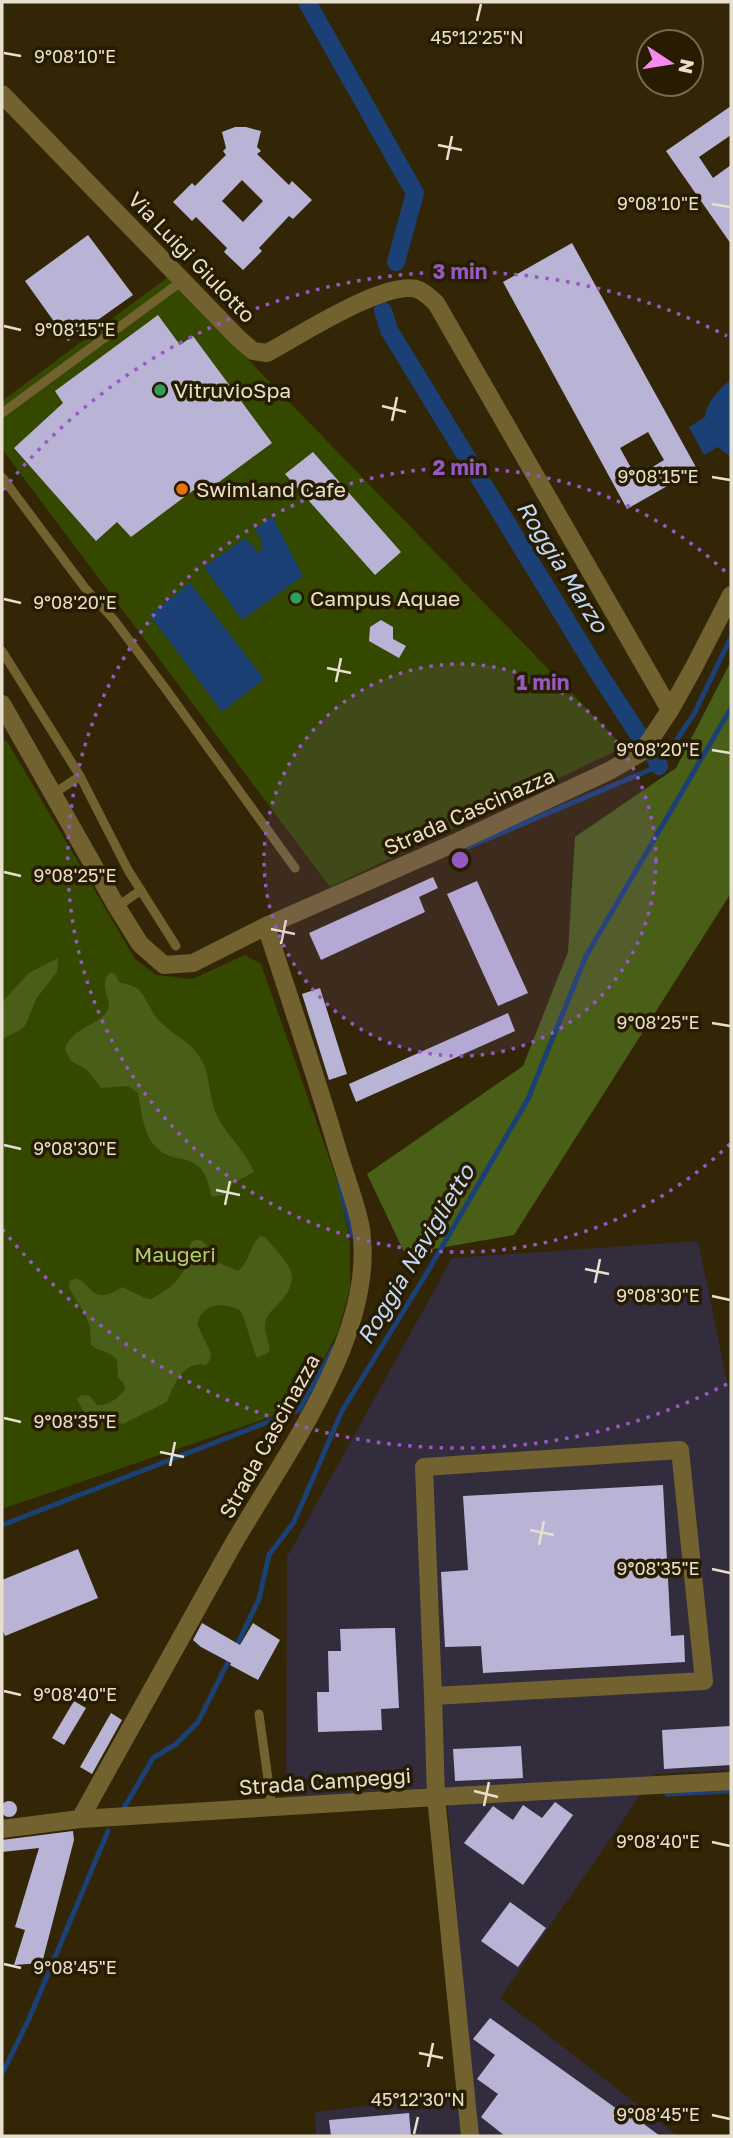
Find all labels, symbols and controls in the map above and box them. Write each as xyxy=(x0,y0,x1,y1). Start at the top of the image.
text: 45°12'25"N xyxy=(430,26,524,48)
north arrow xyxy=(635,28,705,98)
text: 9°08'10"E xyxy=(34,45,116,67)
text: N xyxy=(674,57,700,76)
street label: Via Luigi Giulotto xyxy=(123,186,261,328)
text: 9°08'10"E xyxy=(617,192,699,214)
text: 3 min xyxy=(433,258,487,284)
text: 9°08'15"E xyxy=(34,318,116,340)
place label: VitruvioSpa xyxy=(174,377,291,403)
marker: VitruvioSpa xyxy=(152,382,168,398)
text: 2 min xyxy=(433,454,487,480)
text: 9°08'15"E xyxy=(617,465,699,487)
place label: Swimland Cafe xyxy=(196,476,346,502)
marker: Swimland Cafe xyxy=(174,481,190,497)
water label: Roggia Marzo xyxy=(511,495,615,638)
place label: Campus Aquae xyxy=(310,585,460,611)
marker: Campus Aquae xyxy=(288,590,304,606)
text: 9°08'20"E xyxy=(33,591,117,613)
text: 1 min xyxy=(517,669,569,695)
text: 9°08'20"E xyxy=(616,738,700,760)
street label: Strada Cascinazza xyxy=(380,762,558,860)
centre of rings xyxy=(448,848,472,872)
text: 9°08'25"E xyxy=(34,864,116,886)
text: 9°08'25"E xyxy=(617,1011,699,1033)
text: 9°08'30"E xyxy=(33,1137,117,1159)
water label: Roggia Naviglietto xyxy=(350,1158,480,1349)
park label: Maugeri xyxy=(134,1241,216,1267)
text: 9°08'30"E xyxy=(616,1284,700,1306)
street label: Strada Cascinazza xyxy=(213,1349,325,1523)
text: 9°08'35"E xyxy=(34,1410,116,1432)
text: 9°08'35"E xyxy=(617,1557,699,1579)
text: 9°08'40"E xyxy=(33,1683,117,1705)
street label: Strada Campeggi xyxy=(238,1762,412,1800)
text: 9°08'40"E xyxy=(616,1830,700,1852)
text: 9°08'45"E xyxy=(33,1956,117,1978)
text: 45°12'30"N xyxy=(371,2088,465,2110)
text: 9°08'45"E xyxy=(616,2103,700,2125)

